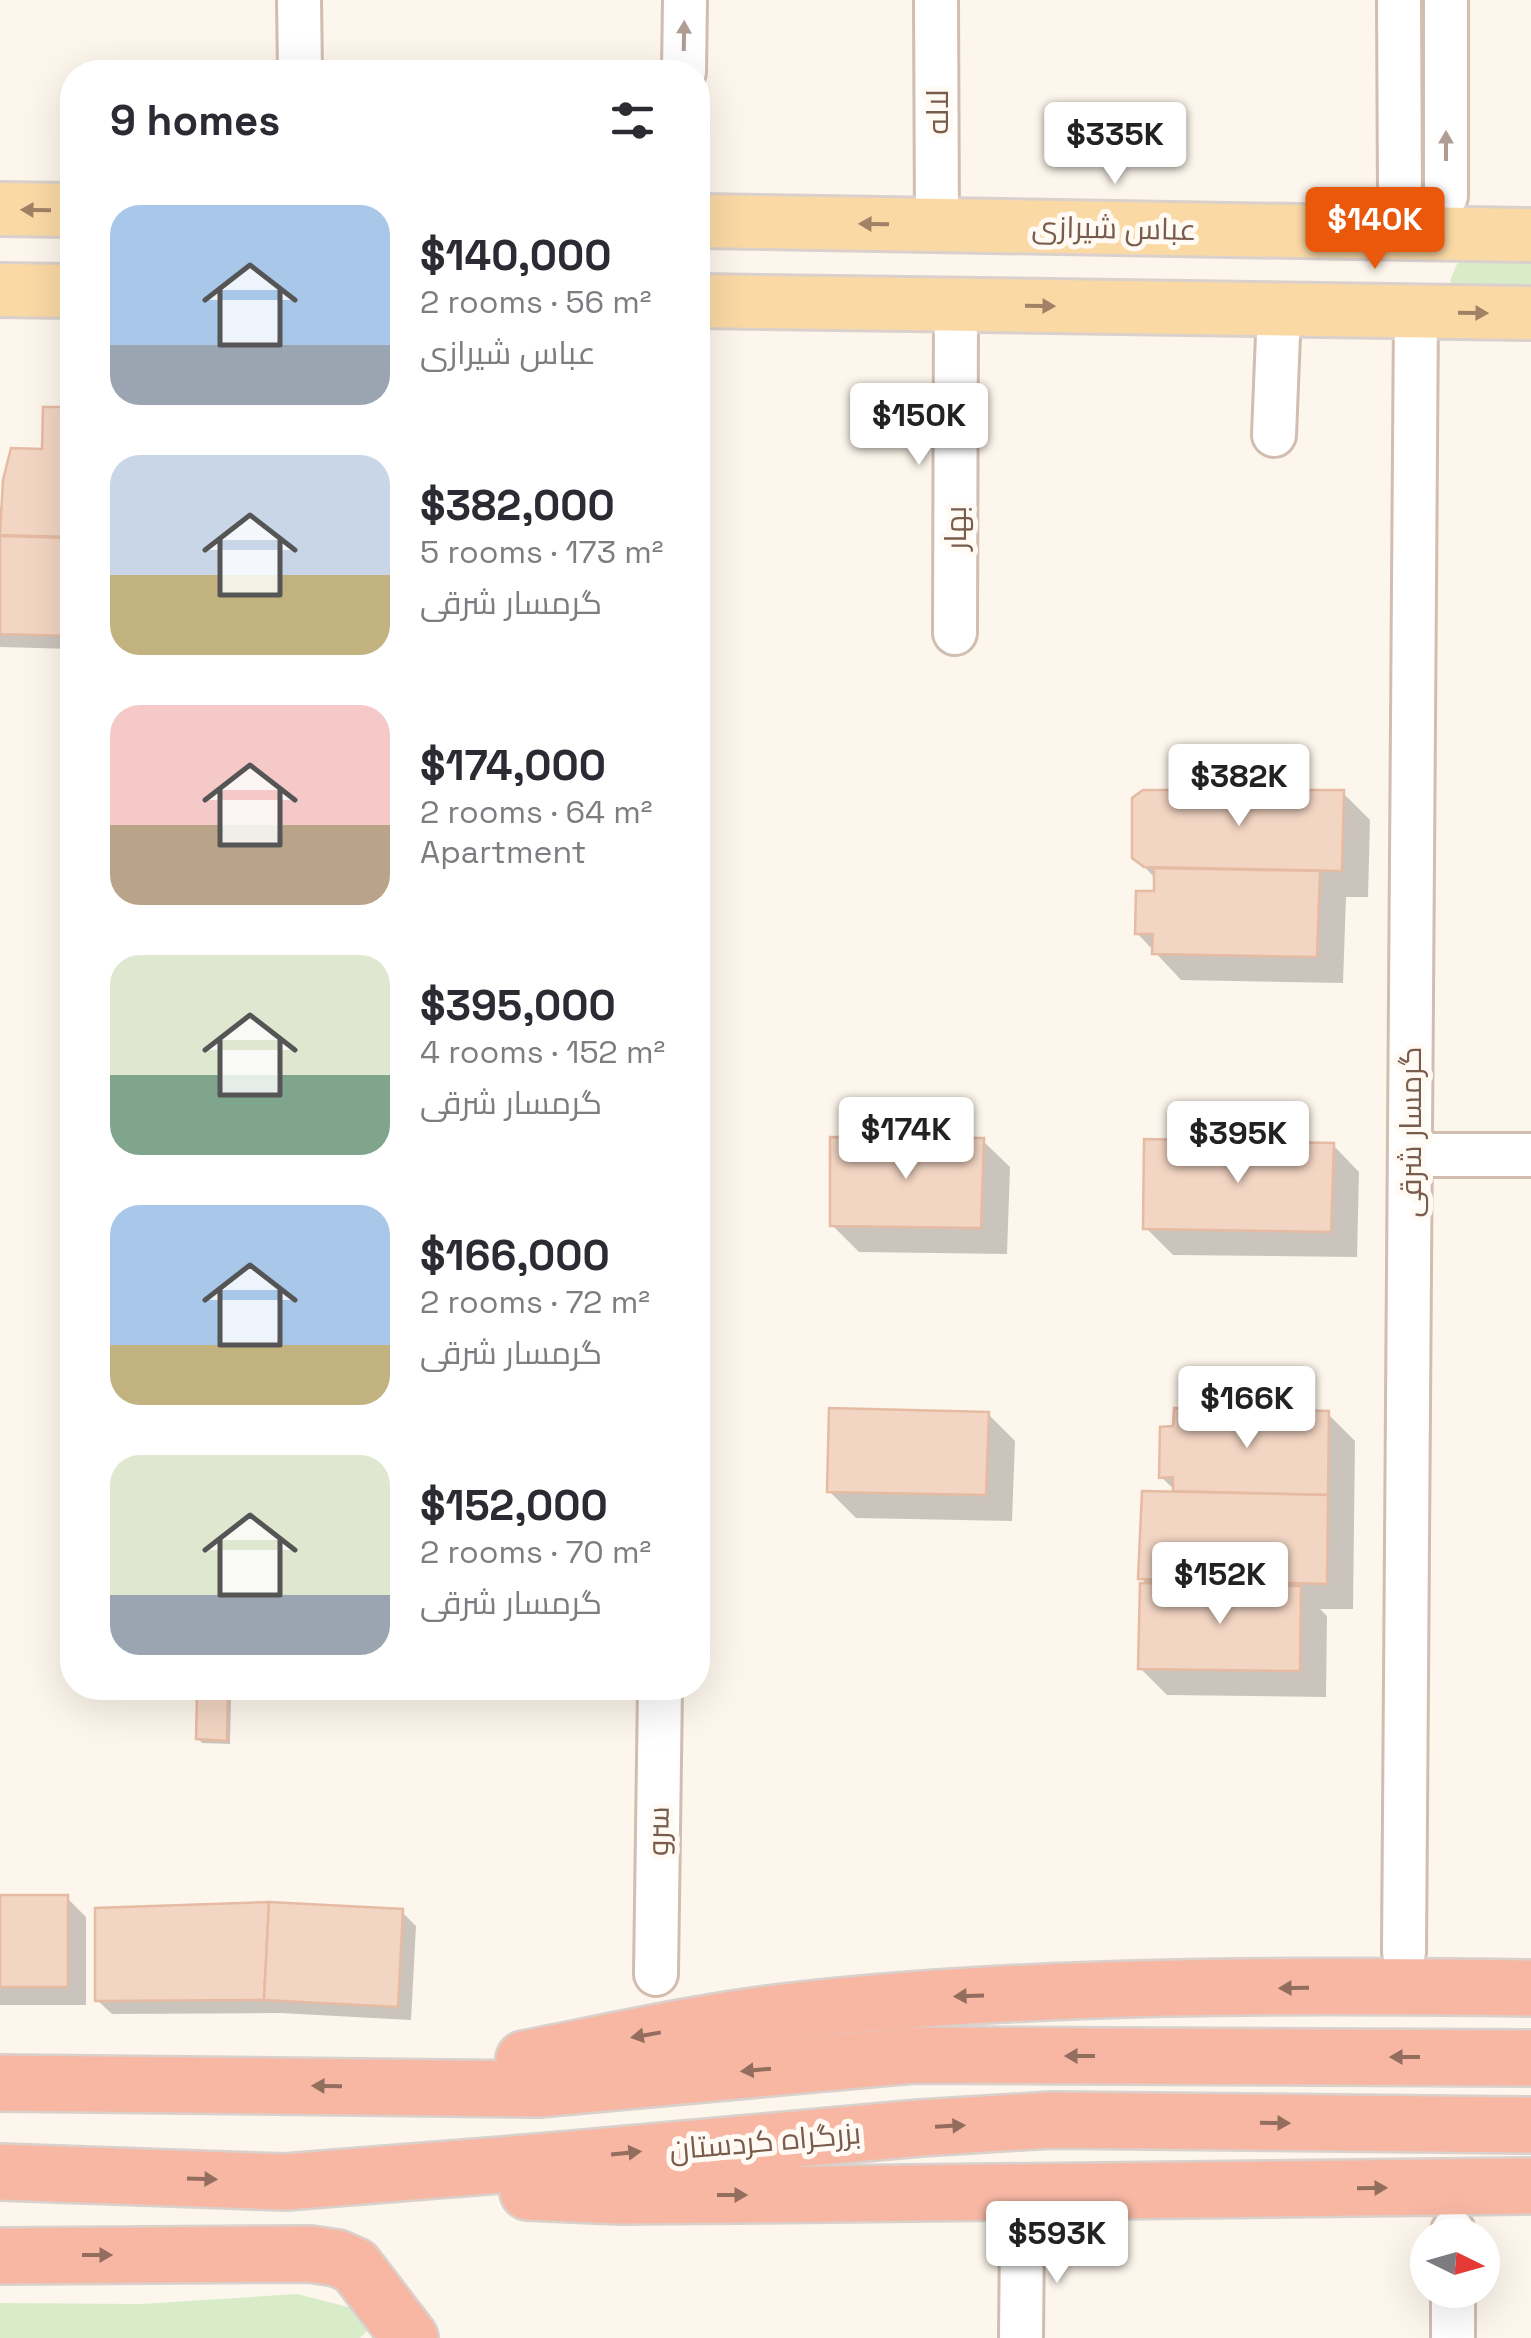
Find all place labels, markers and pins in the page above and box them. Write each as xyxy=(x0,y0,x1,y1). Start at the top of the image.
pin: $335K xyxy=(1045,102,1185,187)
pin: $140K xyxy=(1305,187,1445,272)
pin: $150K xyxy=(849,383,989,468)
pin: $382K xyxy=(1169,744,1309,829)
pin: $174K xyxy=(836,1097,976,1182)
pin: $395K xyxy=(1168,1101,1308,1186)
pin: $166K xyxy=(1177,1366,1317,1451)
pin: $152K xyxy=(1150,1542,1290,1627)
pin: $593K xyxy=(987,2201,1127,2286)

